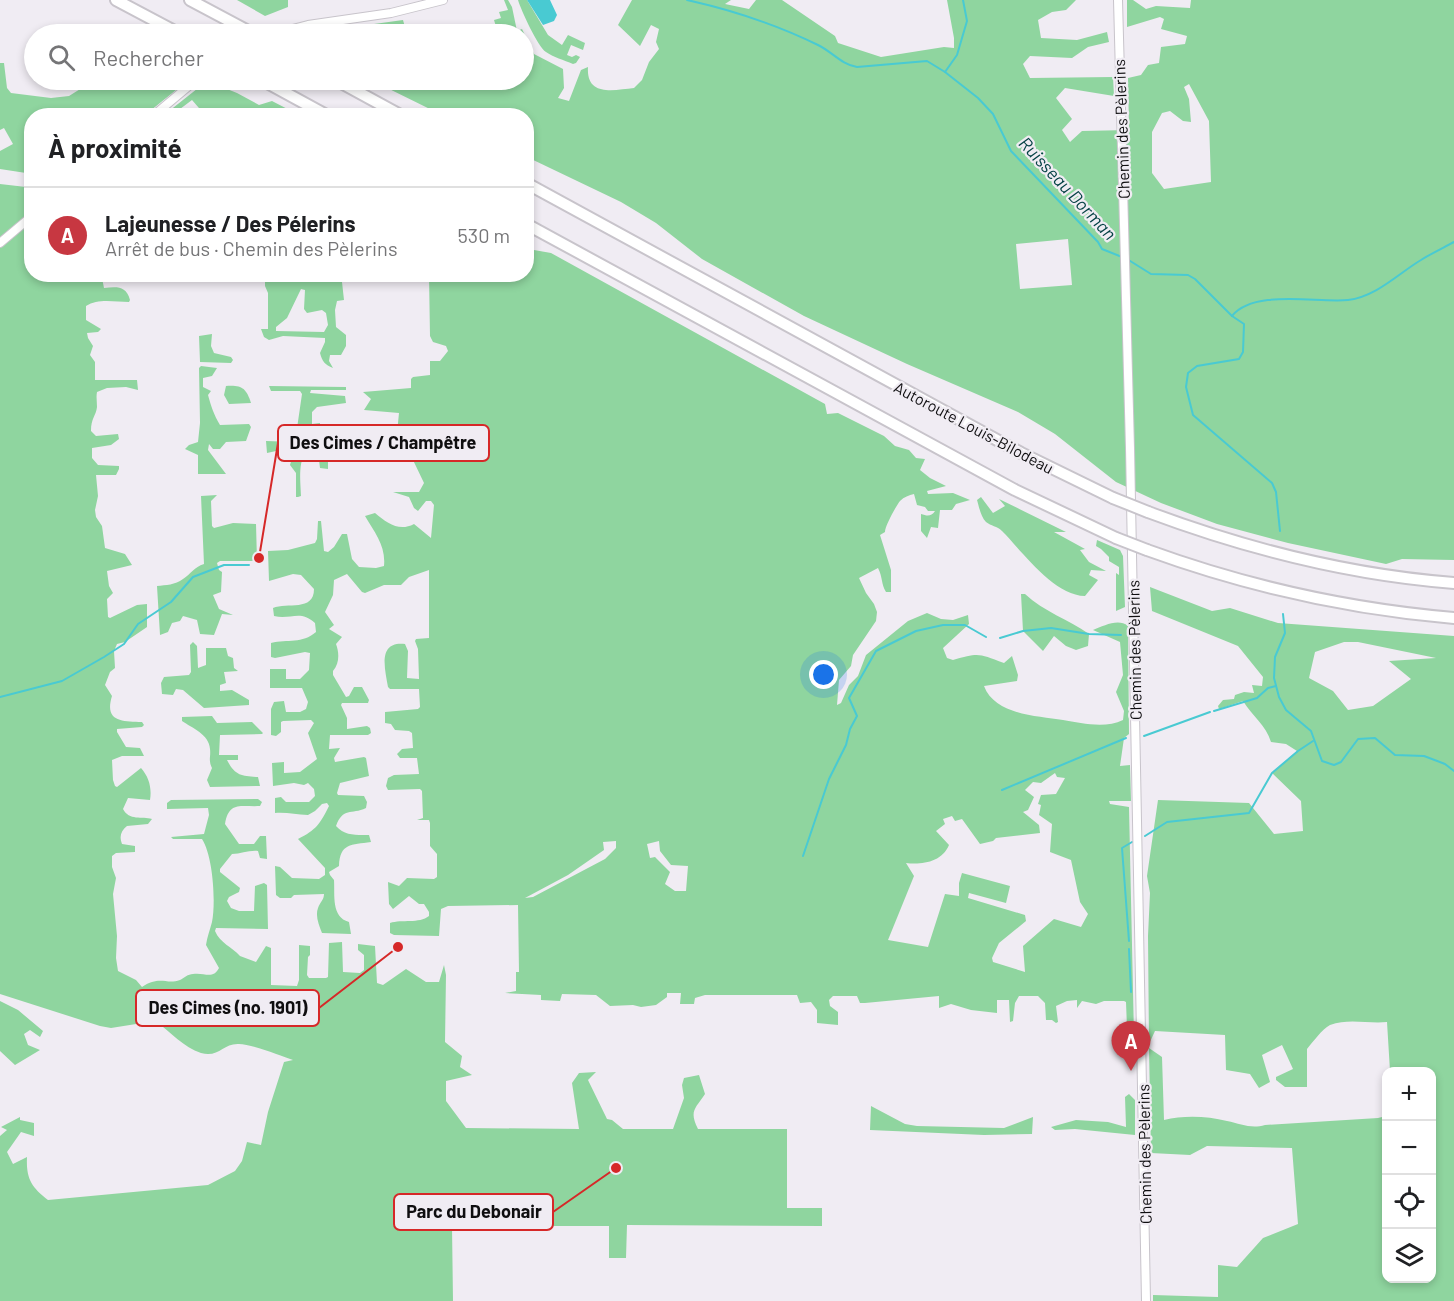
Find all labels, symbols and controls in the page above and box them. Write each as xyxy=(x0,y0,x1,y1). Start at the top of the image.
search box xyxy=(24,24,534,90)
icon: search xyxy=(45,41,78,74)
text: Rechercher xyxy=(93,44,204,70)
street label: Chemin des Pèlerins xyxy=(1109,59,1133,199)
text: À proximité xyxy=(48,132,182,163)
water label: Ruisseau Dorman xyxy=(1015,132,1121,244)
text: Lajeunesse / Des Pélerins xyxy=(105,210,356,236)
text: A xyxy=(61,223,74,247)
text: 530 m xyxy=(458,223,510,247)
text: Arrêt de bus · Chemin des Pèlerins xyxy=(105,236,398,260)
street label: Autoroute Louis-Bilodeau xyxy=(891,377,1057,477)
callout: Des Cimes / Champêtre xyxy=(278,425,489,461)
text: Des Cimes / Champêtre xyxy=(290,431,477,453)
street label: Chemin des Pèlerins xyxy=(1123,580,1145,720)
your location xyxy=(809,660,838,689)
callout: Des Cimes (no. 1901) xyxy=(136,990,319,1026)
text: Des Cimes (no. 1901) xyxy=(148,996,308,1018)
pin: A xyxy=(1112,1022,1150,1071)
map controls xyxy=(1382,1067,1436,1283)
button: + xyxy=(1382,1067,1436,1121)
street label: Chemin des Pèlerins xyxy=(1133,1084,1155,1224)
button: − xyxy=(1382,1121,1436,1175)
button: locate xyxy=(1382,1175,1436,1229)
callout: Parc du Debonair xyxy=(394,1194,553,1230)
text: Parc du Debonair xyxy=(406,1200,542,1222)
button: layers xyxy=(1382,1229,1436,1283)

